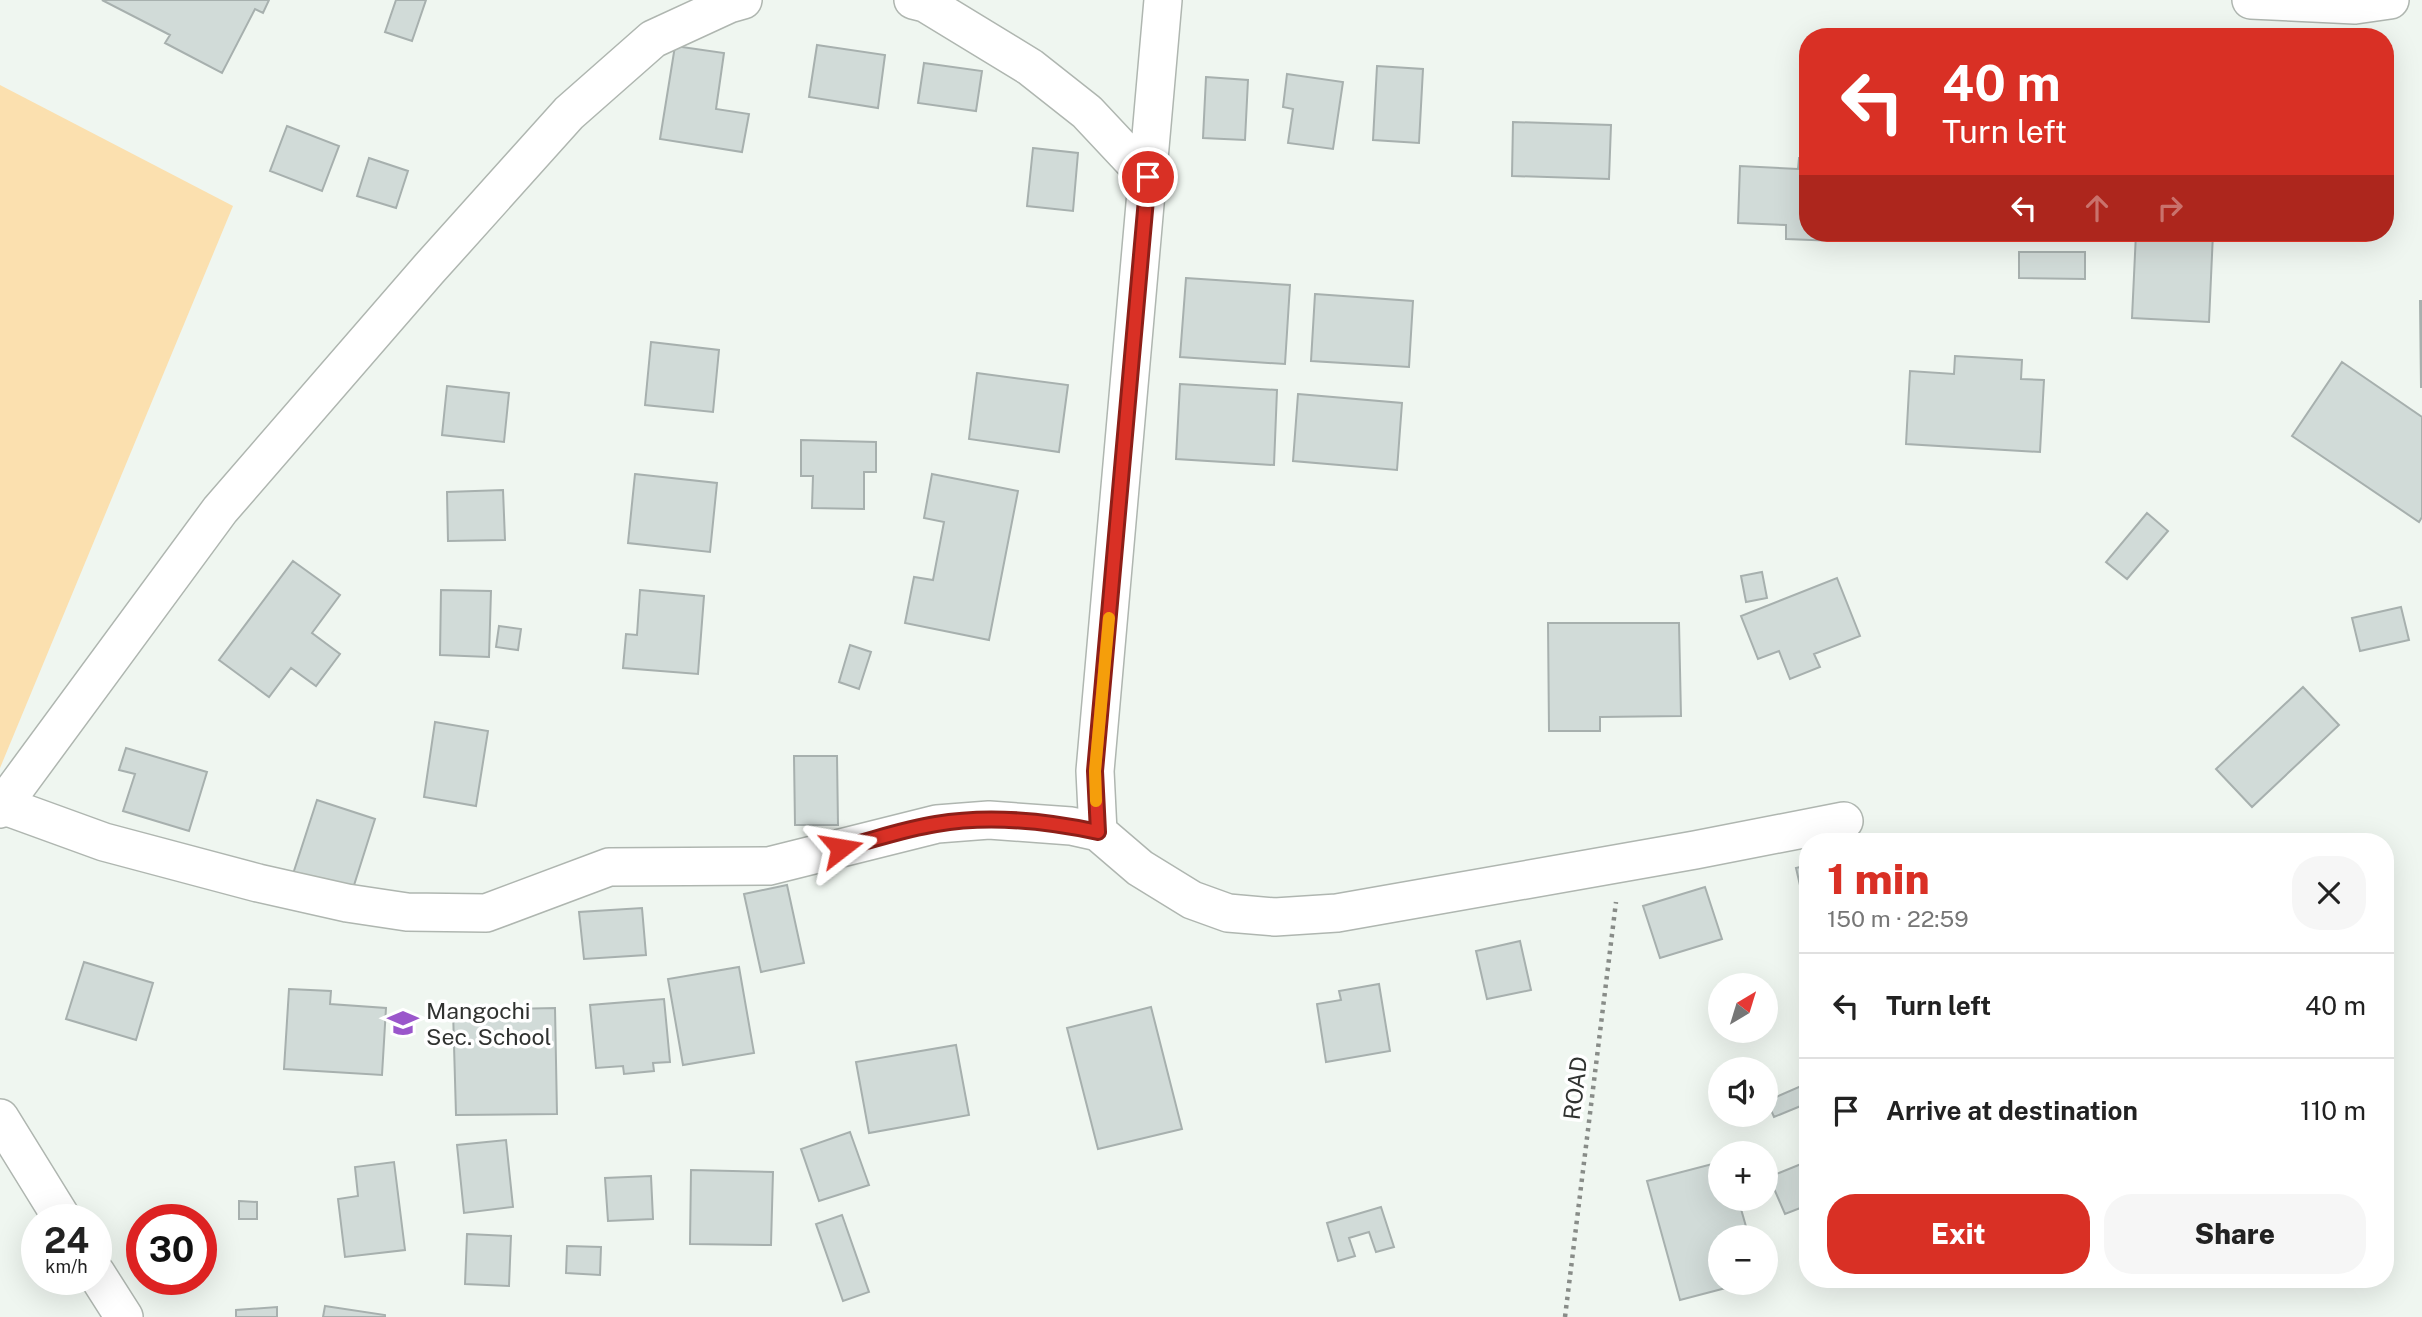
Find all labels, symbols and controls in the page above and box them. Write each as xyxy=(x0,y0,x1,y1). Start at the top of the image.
text: 40 m xyxy=(1942,54,2061,112)
icon: left xyxy=(1827,56,1918,147)
text: Turn left xyxy=(1942,113,2067,150)
pin xyxy=(1118,147,1178,207)
icon: arrive xyxy=(1129,158,1167,196)
icon: left xyxy=(2005,189,2043,227)
icon: ahead xyxy=(2078,189,2116,227)
icon: right xyxy=(2151,189,2189,227)
position arrow xyxy=(804,811,878,885)
text: 1 min xyxy=(1827,854,1930,903)
button: close xyxy=(2292,856,2366,930)
text: 150 m · 22:59 xyxy=(1827,905,1969,932)
north arrow xyxy=(1708,973,1778,1043)
map controls xyxy=(1708,973,1778,1295)
icon: left xyxy=(1827,987,1865,1025)
text: Turn left xyxy=(1886,990,1991,1021)
text: 40 m xyxy=(2305,990,2366,1021)
place label: Mangochi Sec. School xyxy=(426,997,552,1050)
school or university icon: Mangochi Sec. School xyxy=(386,1006,420,1040)
street label: ROAD xyxy=(1558,1055,1592,1121)
button: sound xyxy=(1708,1057,1778,1127)
icon: arrive xyxy=(1827,1092,1865,1130)
text: Arrive at destination xyxy=(1886,1095,2138,1126)
text: 110 m xyxy=(2300,1095,2366,1126)
button: + xyxy=(1708,1141,1778,1211)
button: Exit xyxy=(1827,1194,2090,1274)
button: Share xyxy=(2104,1194,2366,1274)
speed limit sign: 30 xyxy=(126,1204,217,1295)
text: 24 xyxy=(44,1220,89,1261)
button: − xyxy=(1708,1225,1778,1295)
text: km/h xyxy=(45,1256,88,1277)

